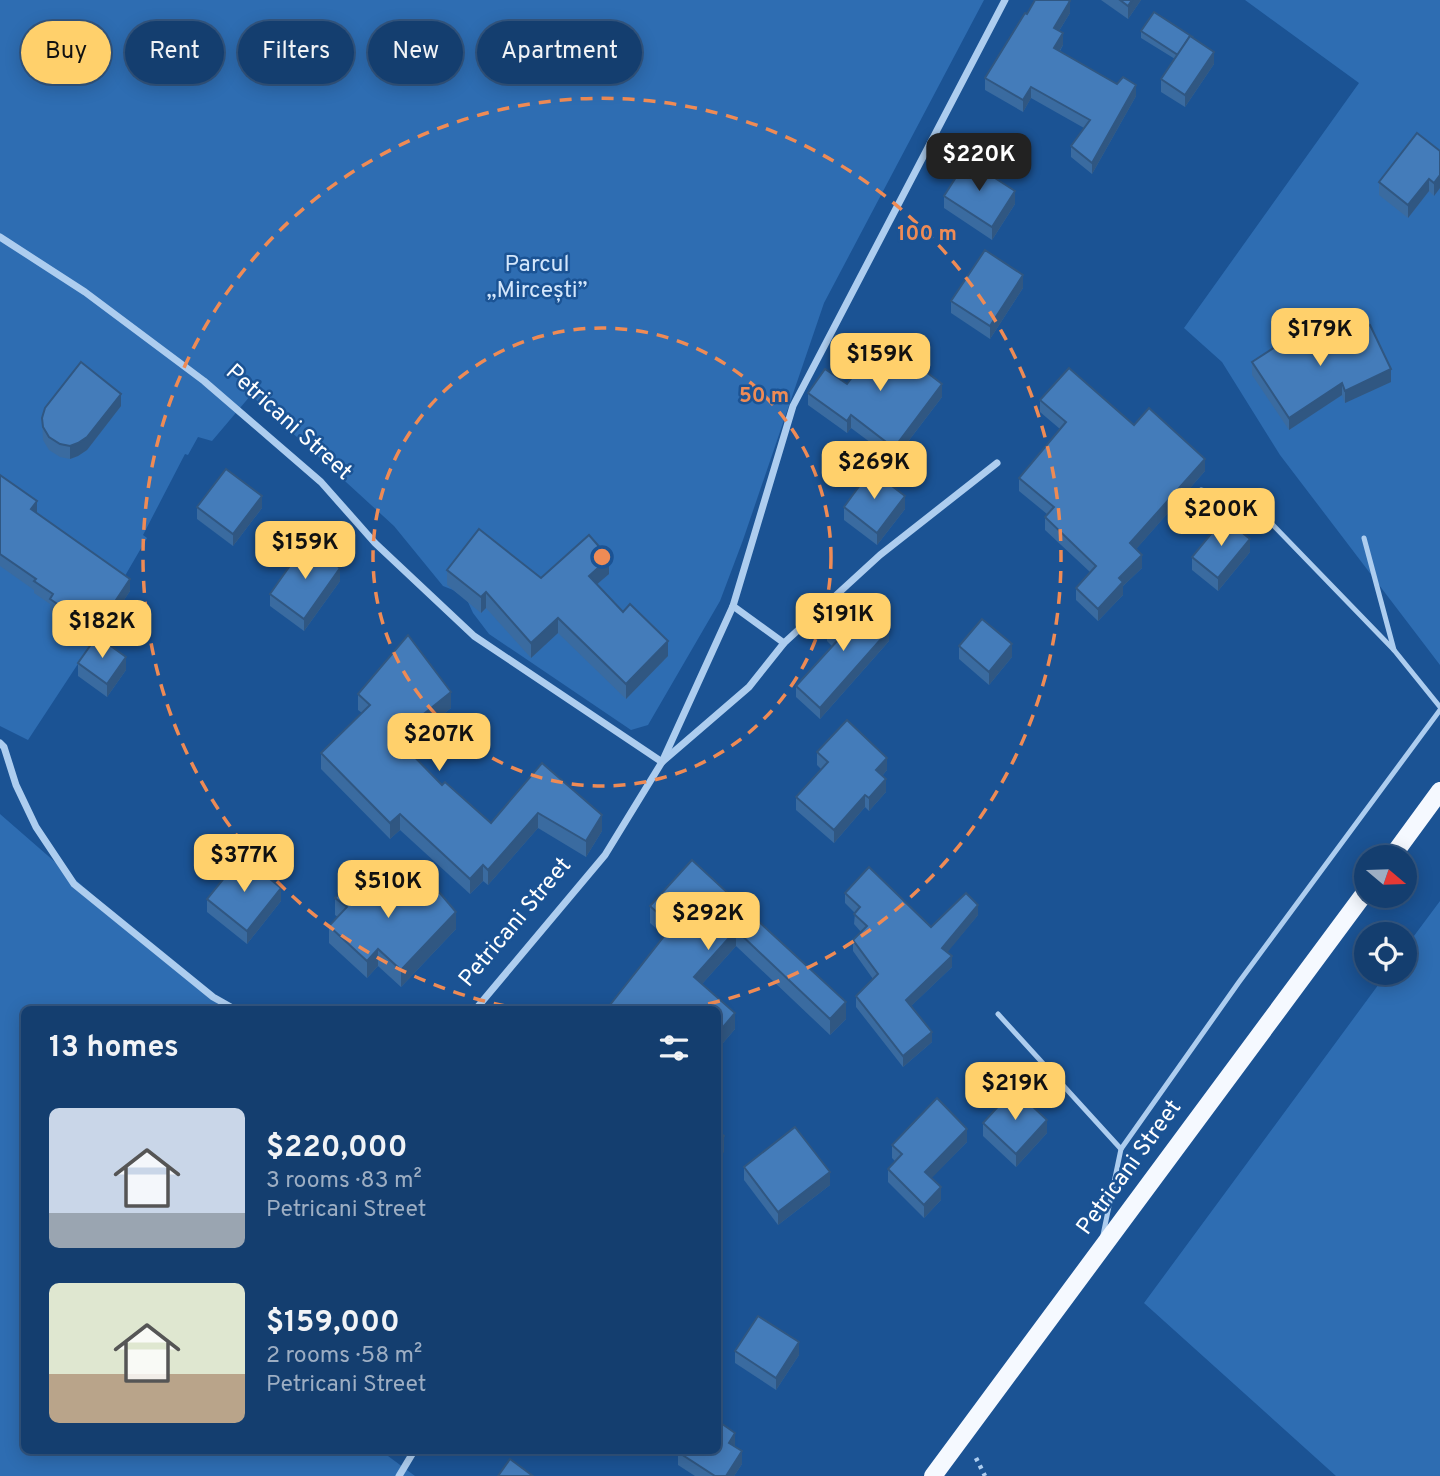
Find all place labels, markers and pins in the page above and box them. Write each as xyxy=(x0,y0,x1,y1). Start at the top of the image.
pin: $220K xyxy=(930,134,1028,193)
pin: $179K xyxy=(1271,308,1369,368)
pin: $159K xyxy=(831,334,929,393)
pin: $269K xyxy=(825,442,923,501)
pin: $200K xyxy=(1172,489,1270,548)
pin: $159K xyxy=(256,522,354,581)
centre of rings xyxy=(590,545,614,569)
pin: $191K xyxy=(794,594,892,653)
pin: $182K xyxy=(53,600,151,660)
pin: $207K xyxy=(390,714,488,773)
pin: $377K xyxy=(195,834,293,894)
pin: $510K xyxy=(339,860,437,920)
pin: $292K xyxy=(659,892,757,952)
pin: $219K xyxy=(966,1062,1064,1122)

